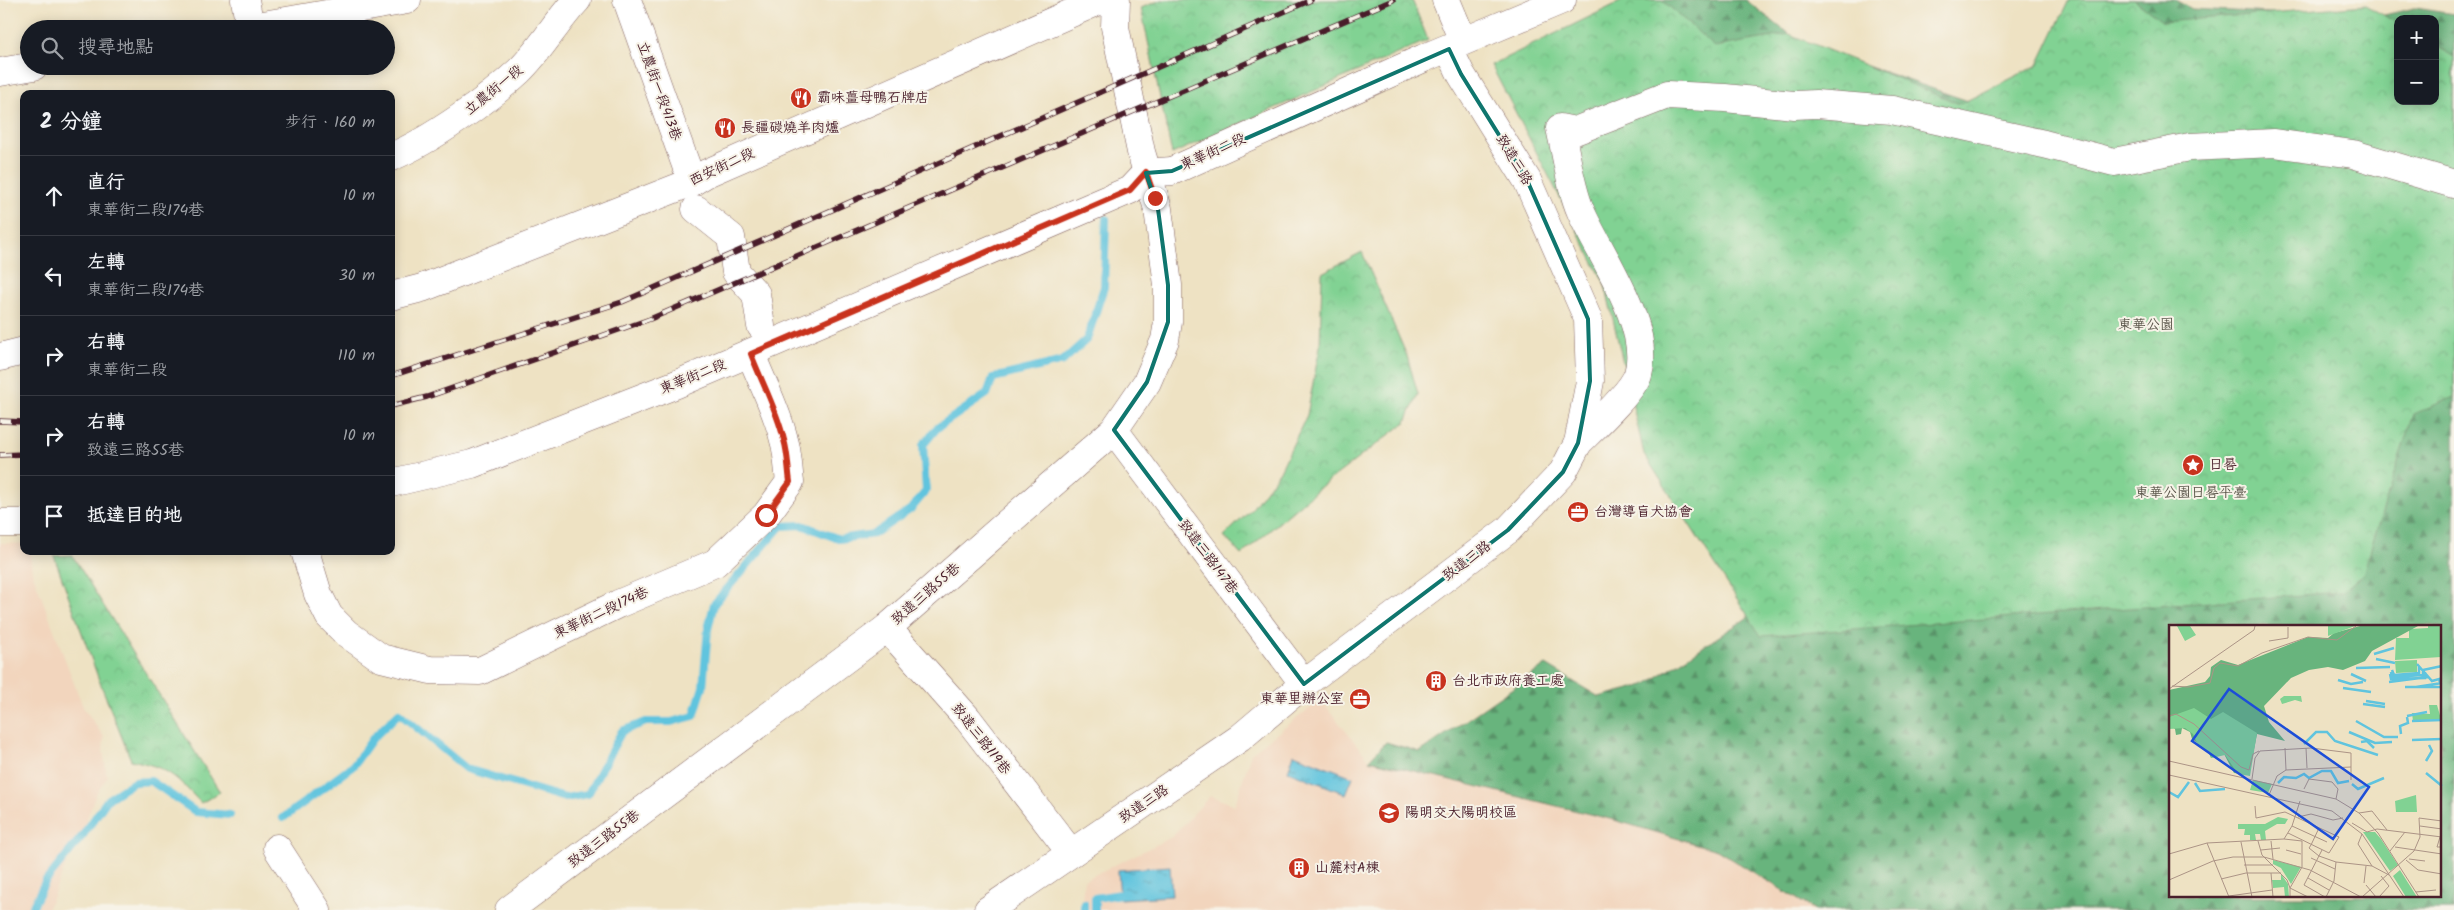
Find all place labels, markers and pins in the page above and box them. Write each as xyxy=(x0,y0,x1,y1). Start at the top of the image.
restaurant icon: 霸味薑母鴨石牌店 xyxy=(789,86,813,110)
place label: 霸味薑母鴨石牌店 xyxy=(817,87,929,109)
restaurant icon: 長疆碳燒羊肉爐 xyxy=(713,116,737,140)
place label: 長疆碳燒羊肉爐 xyxy=(741,117,839,139)
place icon: 日晷 xyxy=(2181,453,2205,477)
place label: 日晷 xyxy=(2209,454,2237,476)
office icon: 台灣導盲犬協會 xyxy=(1566,500,1590,524)
place label: 台灣導盲犬協會 xyxy=(1594,501,1693,523)
building icon: 台北市政府養工處 xyxy=(1424,669,1448,693)
place label: 台北市政府養工處 xyxy=(1452,670,1564,692)
office icon: 東華里辦公室 xyxy=(1348,687,1372,711)
place label: 東華里辦公室 xyxy=(1260,688,1344,710)
school or university icon: 陽明交大陽明校區 xyxy=(1377,801,1401,825)
place label: 陽明交大陽明校區 xyxy=(1405,802,1517,824)
building icon: 山麓村A棟 xyxy=(1287,856,1311,880)
place label: 山麓村A棟 xyxy=(1315,857,1381,879)

